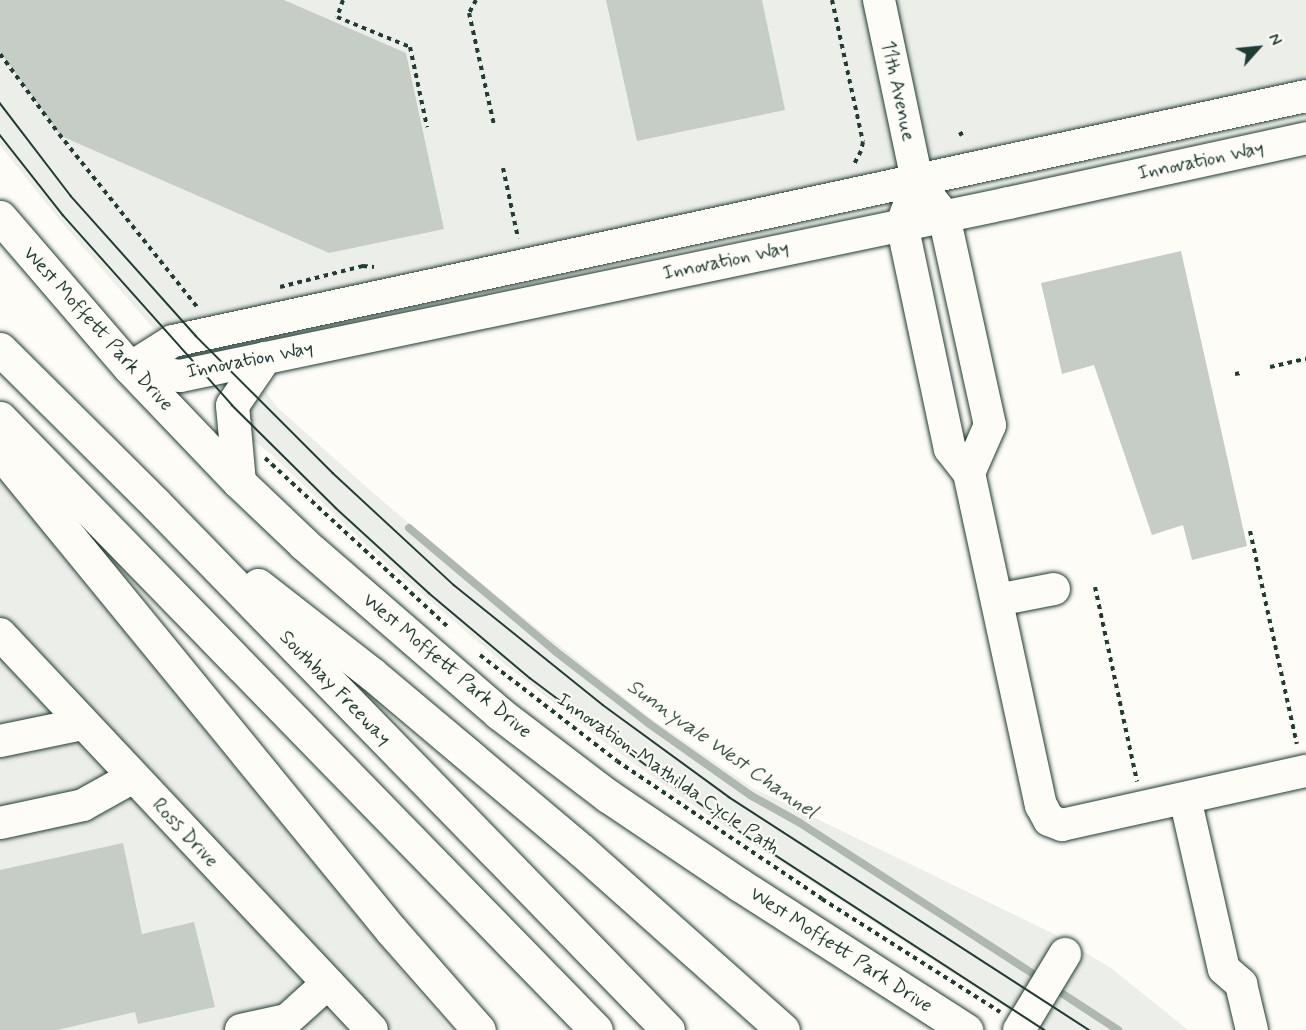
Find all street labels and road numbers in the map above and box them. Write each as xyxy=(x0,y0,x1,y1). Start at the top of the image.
street label: 11th Avenue xyxy=(876,38,920,144)
street label: Innovation Way xyxy=(1134,135,1268,187)
street label: Innovation Way xyxy=(659,235,793,287)
street label: West Moffett Park Drive xyxy=(18,242,178,416)
street label: Innovation Way xyxy=(183,336,317,384)
street label: West Moffett Park Drive xyxy=(358,588,536,744)
street label: Southbay Freeway xyxy=(273,625,397,751)
street label: Innovation-Mathilda Cycle Path xyxy=(551,687,785,861)
street label: Ross Drive xyxy=(147,793,223,873)
street label: West Moffett Park Drive xyxy=(745,882,937,1018)

